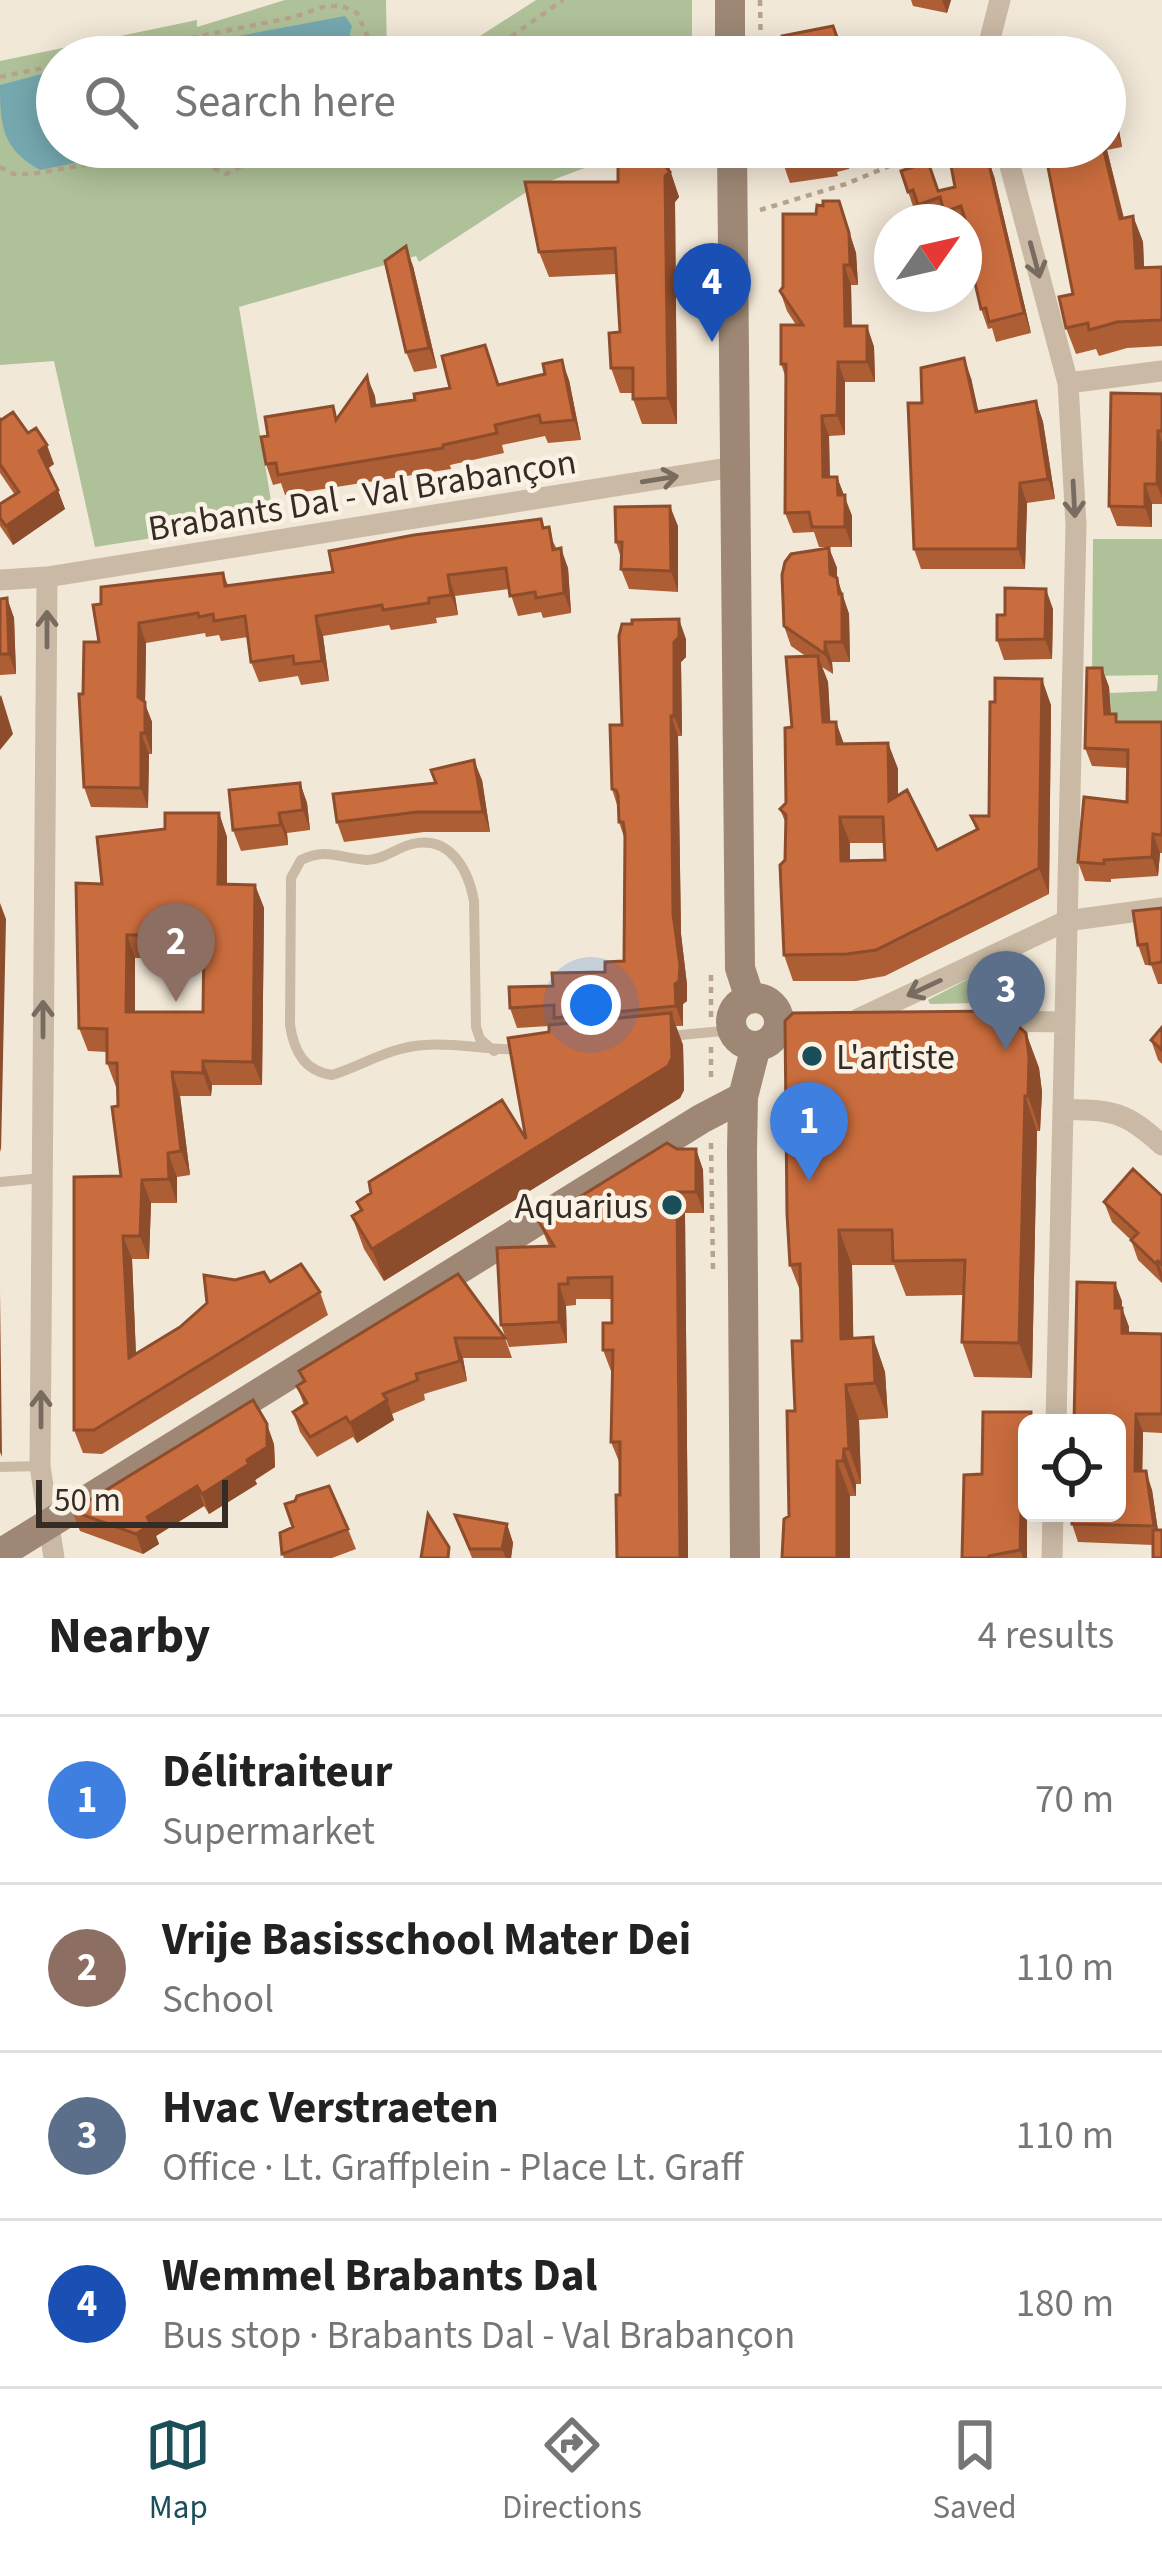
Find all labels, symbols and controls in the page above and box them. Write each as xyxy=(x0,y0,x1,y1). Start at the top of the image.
search box xyxy=(36,36,1126,168)
icon: search xyxy=(78,69,144,135)
text: Search here xyxy=(174,70,396,134)
north arrow xyxy=(874,204,982,312)
one-way arrow xyxy=(1026,240,1048,278)
pin: 4 xyxy=(673,243,751,342)
street label: Brabants Dal - Val Brabançon xyxy=(145,436,580,555)
one-way arrow xyxy=(640,467,679,490)
one-way arrow xyxy=(1063,479,1086,518)
one-way arrow xyxy=(36,610,58,649)
pin: 2 xyxy=(137,903,215,1002)
pin: 3 xyxy=(967,951,1045,1050)
your location xyxy=(561,975,621,1035)
one-way arrow xyxy=(907,978,943,1000)
one-way arrow xyxy=(32,1000,55,1039)
place label: L'artiste xyxy=(836,1032,955,1083)
marker: L'artiste xyxy=(799,1043,825,1069)
pin: 1 xyxy=(770,1082,848,1181)
place label: Aquarius xyxy=(515,1181,648,1232)
marker: Aquarius xyxy=(659,1192,685,1218)
one-way arrow xyxy=(30,1390,52,1429)
map controls xyxy=(1018,1414,1126,1522)
button: locate xyxy=(1018,1414,1126,1522)
scale bar xyxy=(36,1474,228,1527)
text: 50 m xyxy=(54,1477,121,1524)
text: Nearby xyxy=(48,1600,210,1672)
text: 4 results xyxy=(978,1608,1114,1664)
text: Délitraiteur xyxy=(162,1740,392,1804)
text: 1 xyxy=(77,1772,97,1828)
text: 70 m xyxy=(1035,1772,1114,1828)
text: Supermarket xyxy=(162,1804,375,1860)
text: Vrije Basisschool Mater Dei xyxy=(162,1908,691,1972)
text: 2 xyxy=(77,1940,97,1996)
text: 110 m xyxy=(1016,1940,1114,1996)
text: School xyxy=(162,1972,274,2028)
text: Hvac Verstraeten xyxy=(162,2076,499,2140)
text: 3 xyxy=(77,2108,97,2164)
text: 110 m xyxy=(1016,2108,1114,2164)
text: Office · Lt. Graffplein - Place Lt. Graff xyxy=(162,2140,743,2196)
text: Wemmel Brabants Dal xyxy=(162,2244,597,2308)
text: 4 xyxy=(77,2276,97,2332)
text: 180 m xyxy=(1016,2276,1114,2332)
text: Bus stop · Brabants Dal - Val Brabançon xyxy=(162,2308,795,2364)
tab: Map xyxy=(145,2412,211,2531)
tab: Directions xyxy=(502,2412,642,2531)
tab: Saved xyxy=(932,2412,1017,2531)

